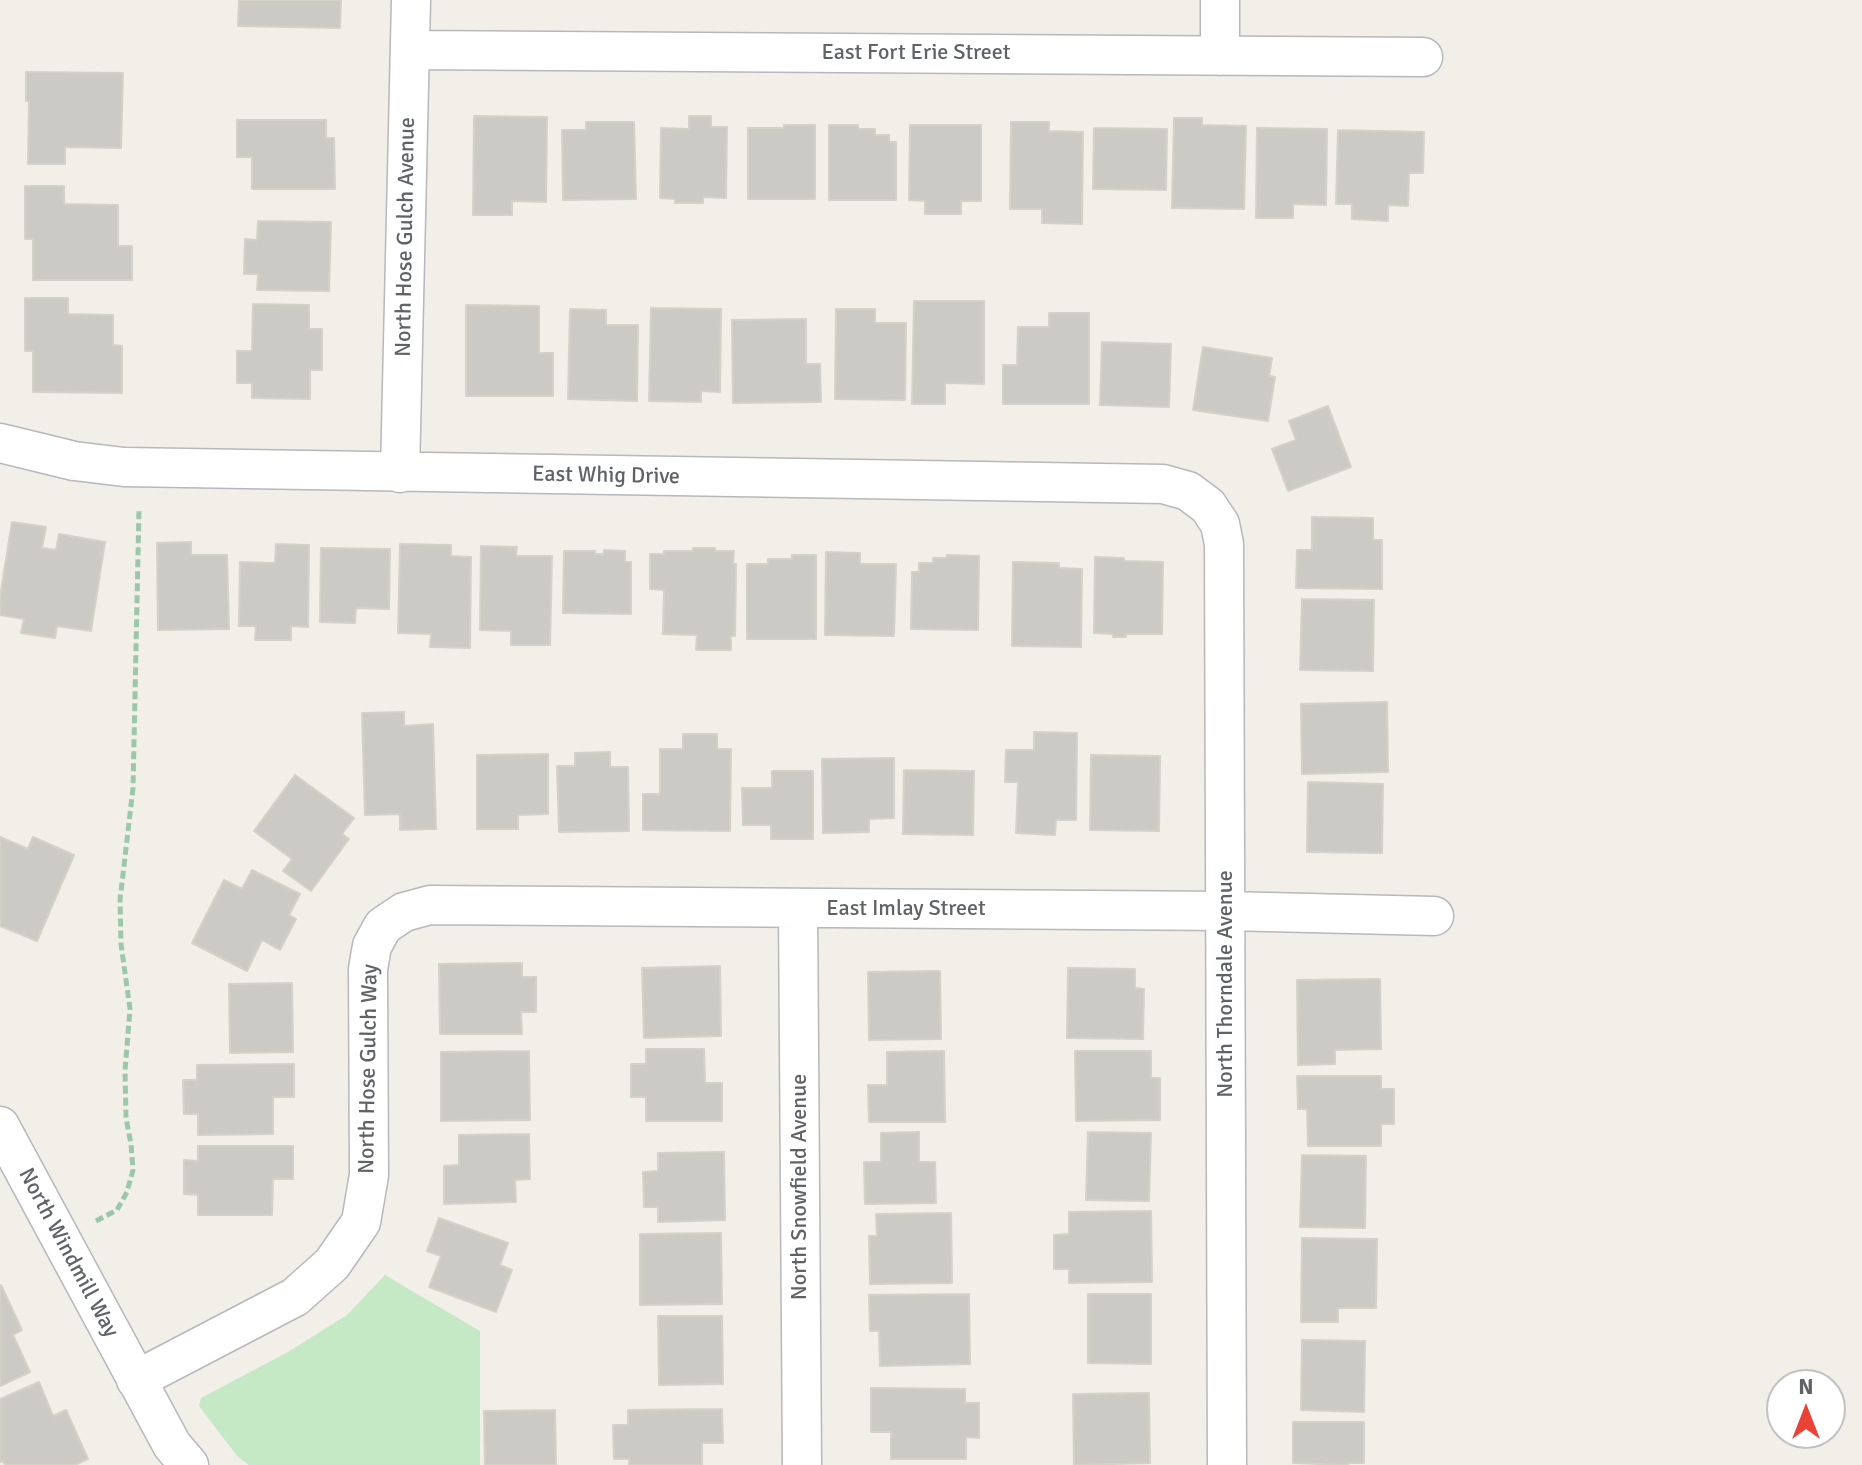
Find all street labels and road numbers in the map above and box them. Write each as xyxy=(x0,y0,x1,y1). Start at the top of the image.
street label: East Fort Erie Street xyxy=(821,40,1011,66)
street label: North Hose Gulch Avenue xyxy=(391,117,421,357)
street label: East Whig Drive xyxy=(532,462,680,490)
street label: North Thorndale Avenue xyxy=(1213,870,1239,1098)
street label: East Imlay Street xyxy=(826,896,986,922)
street label: North Hose Gulch Way xyxy=(354,964,384,1174)
street label: North Snowfield Avenue xyxy=(787,1074,813,1300)
street label: North Windmill Way xyxy=(12,1164,124,1342)

